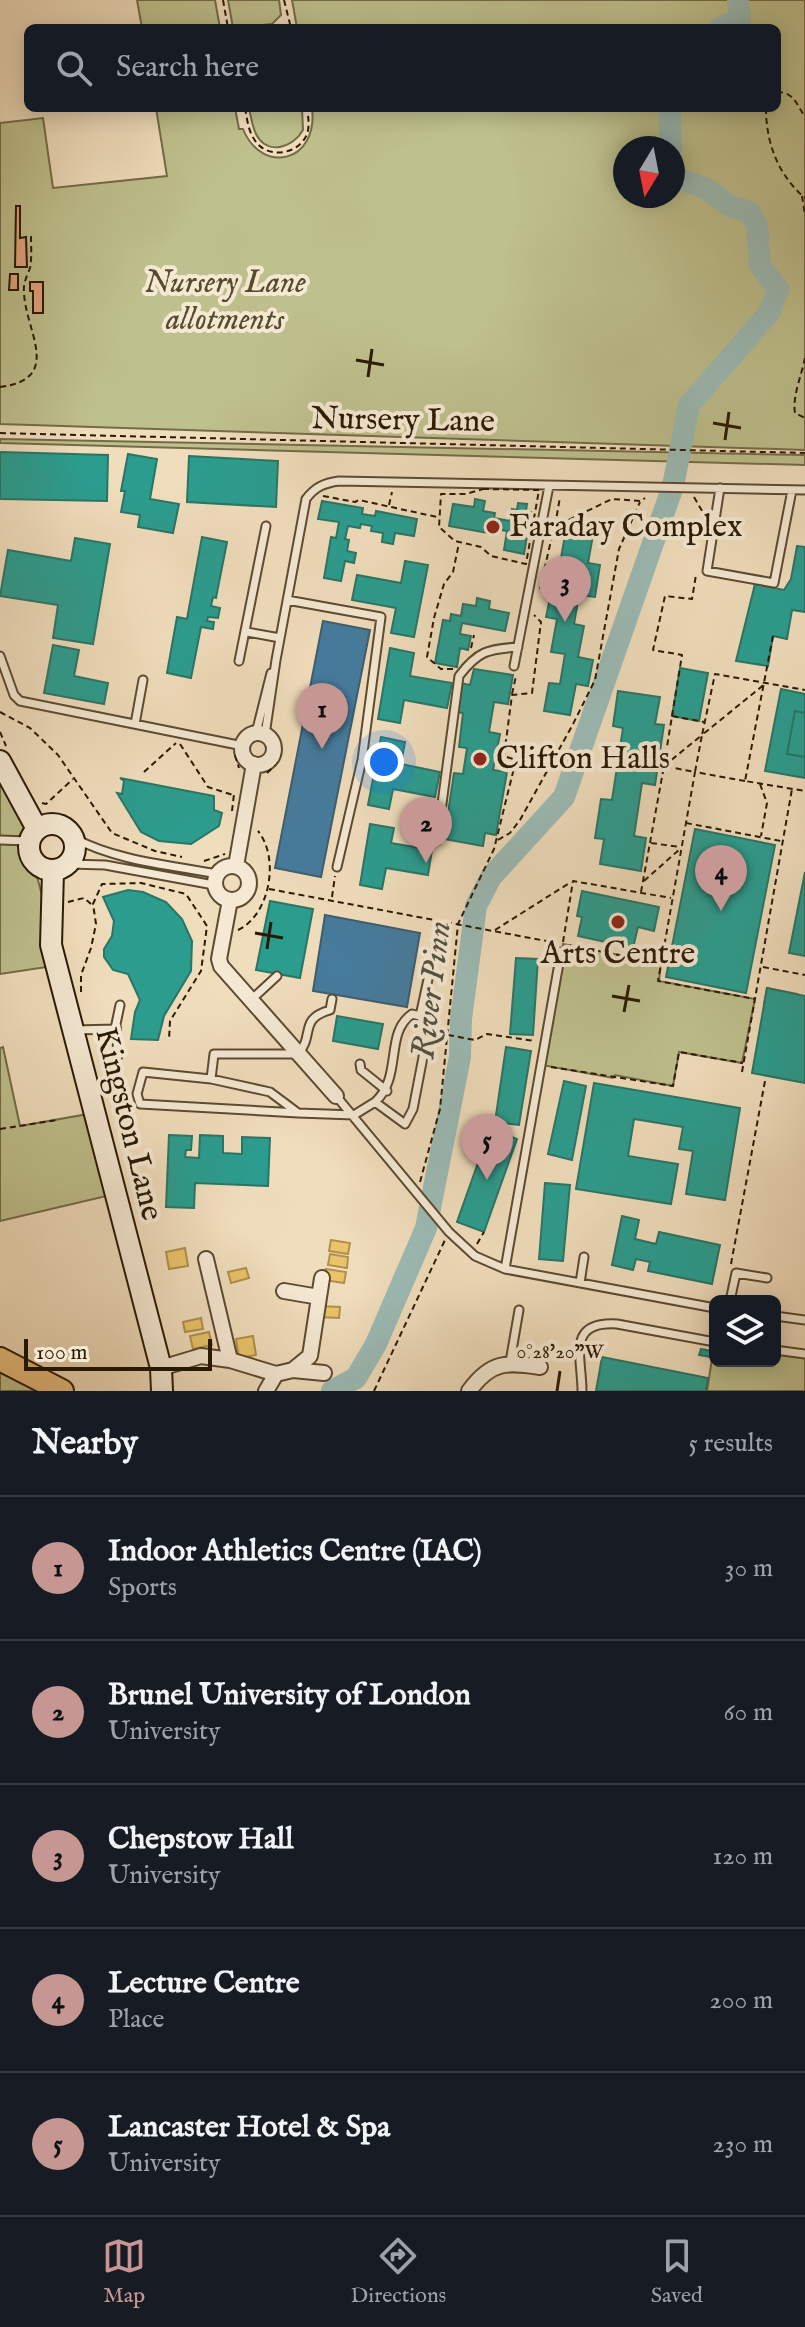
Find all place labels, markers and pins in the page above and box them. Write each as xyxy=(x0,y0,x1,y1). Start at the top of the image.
place label: Faraday Complex xyxy=(509,507,742,548)
marker: Faraday Complex xyxy=(484,518,502,536)
pin: 3 xyxy=(539,556,591,622)
pin: 1 xyxy=(296,683,348,749)
place label: Clifton Halls xyxy=(496,739,670,780)
marker: Clifton Halls xyxy=(471,750,489,768)
pin: 2 xyxy=(400,797,452,863)
pin: 4 xyxy=(695,845,747,911)
marker: Arts Centre xyxy=(609,913,627,931)
place label: Arts Centre xyxy=(540,934,695,975)
pin: 5 xyxy=(461,1114,513,1180)

